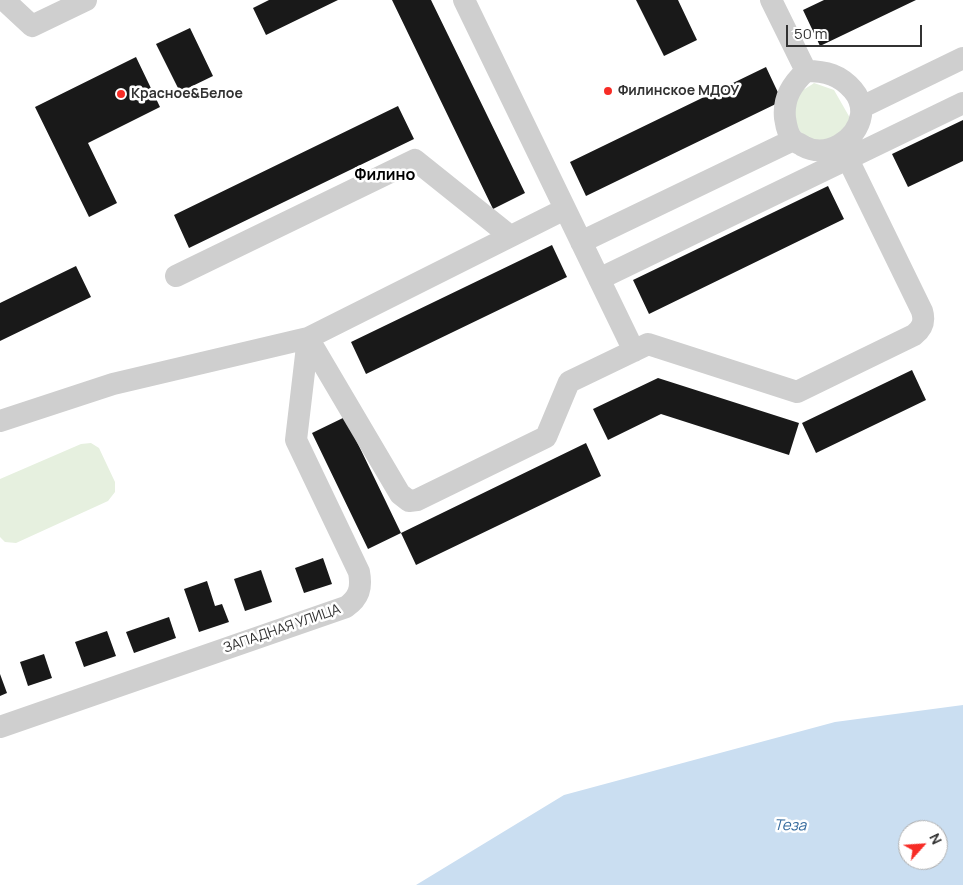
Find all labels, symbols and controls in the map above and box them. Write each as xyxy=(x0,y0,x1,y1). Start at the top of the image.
scale bar xyxy=(788,15,924,47)
text: 50 m xyxy=(794,23,828,44)
place label: Филинское МДОУ xyxy=(618,83,739,99)
marker: Филинское МДОУ xyxy=(602,85,614,97)
place label: Красное&Белое xyxy=(131,86,243,102)
marker: Красное&Белое xyxy=(115,88,127,100)
district label: Филино xyxy=(355,166,415,186)
street label: ЗАПАДНАЯ УЛИЦА xyxy=(221,601,343,657)
water label: Теза xyxy=(774,817,806,835)
north arrow xyxy=(898,820,948,870)
text: N xyxy=(925,830,947,847)

